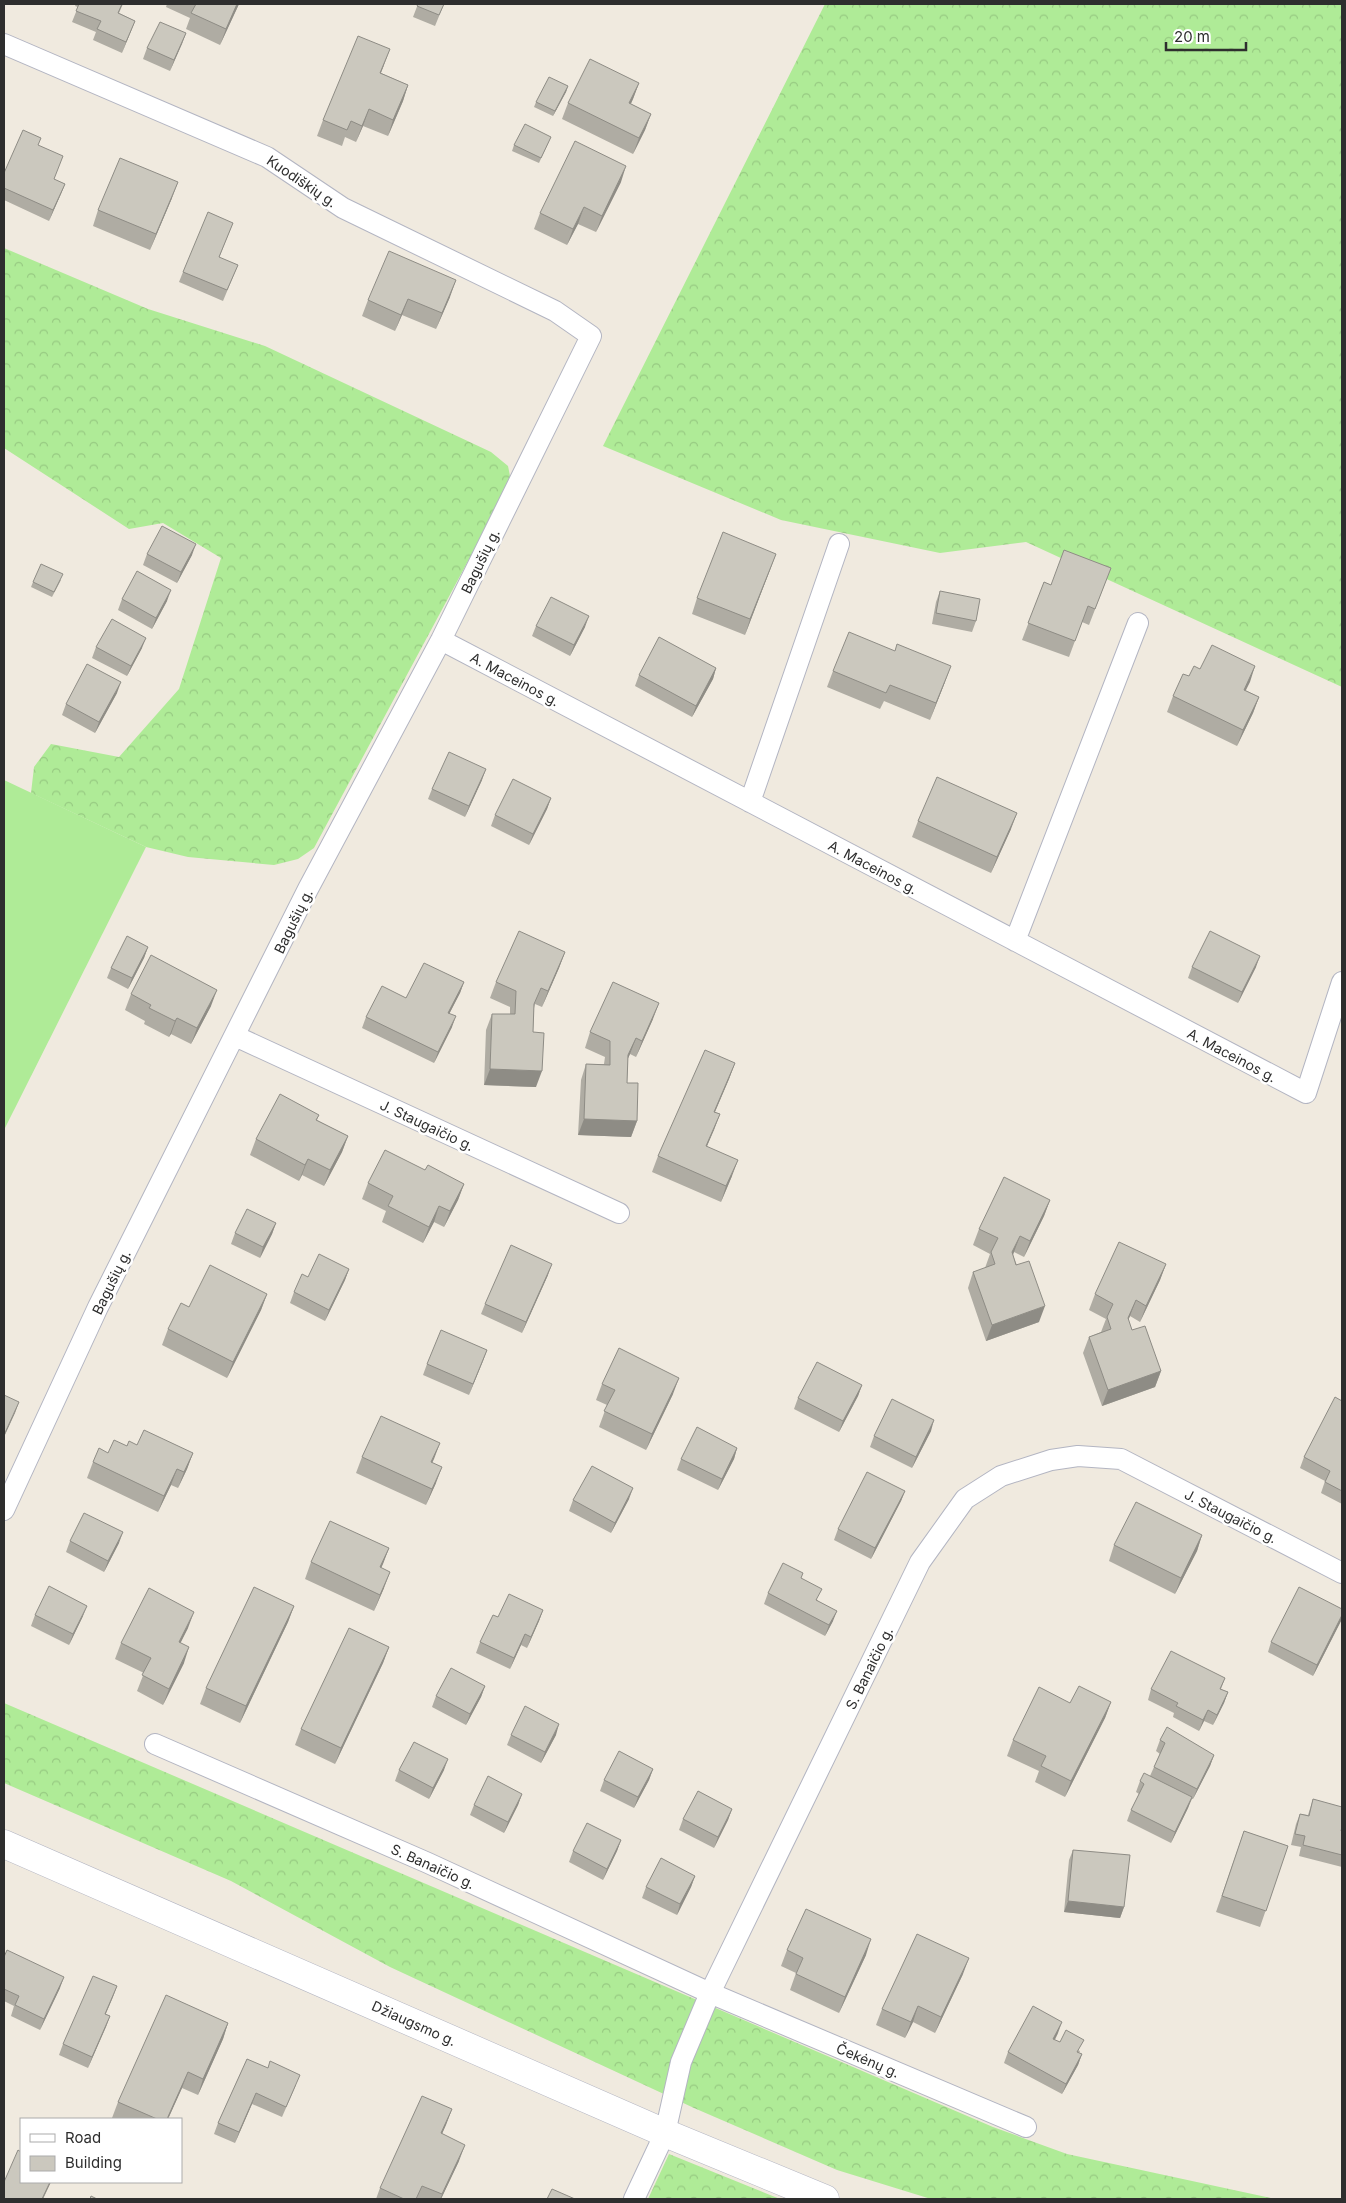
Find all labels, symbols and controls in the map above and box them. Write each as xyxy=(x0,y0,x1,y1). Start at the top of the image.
scale bar xyxy=(1166,20,1246,52)
text: 20 m xyxy=(1174,27,1210,46)
street label: Kuodiškių g. xyxy=(264,151,340,211)
street label: Bagušių g. xyxy=(457,526,503,596)
street label: A. Maceinos g. xyxy=(468,648,562,710)
street label: A. Maceinos g. xyxy=(826,836,920,898)
street label: Bagušių g. xyxy=(270,886,316,956)
street label: A. Maceinos g. xyxy=(1185,1024,1279,1086)
street label: J. Staugaičio g. xyxy=(377,1096,477,1154)
street label: Bagušių g. xyxy=(88,1247,134,1317)
street label: J. Staugaičio g. xyxy=(1182,1485,1280,1547)
street label: S. Banaičio g. xyxy=(842,1624,896,1712)
street label: S. Banaičio g. xyxy=(389,1840,477,1892)
street label: Džiaugsmo g. xyxy=(369,1997,459,2049)
street label: Čekėnų g. xyxy=(834,2039,902,2081)
legend xyxy=(20,2118,182,2183)
text: Road xyxy=(65,2128,101,2147)
text: Building xyxy=(65,2153,122,2172)

